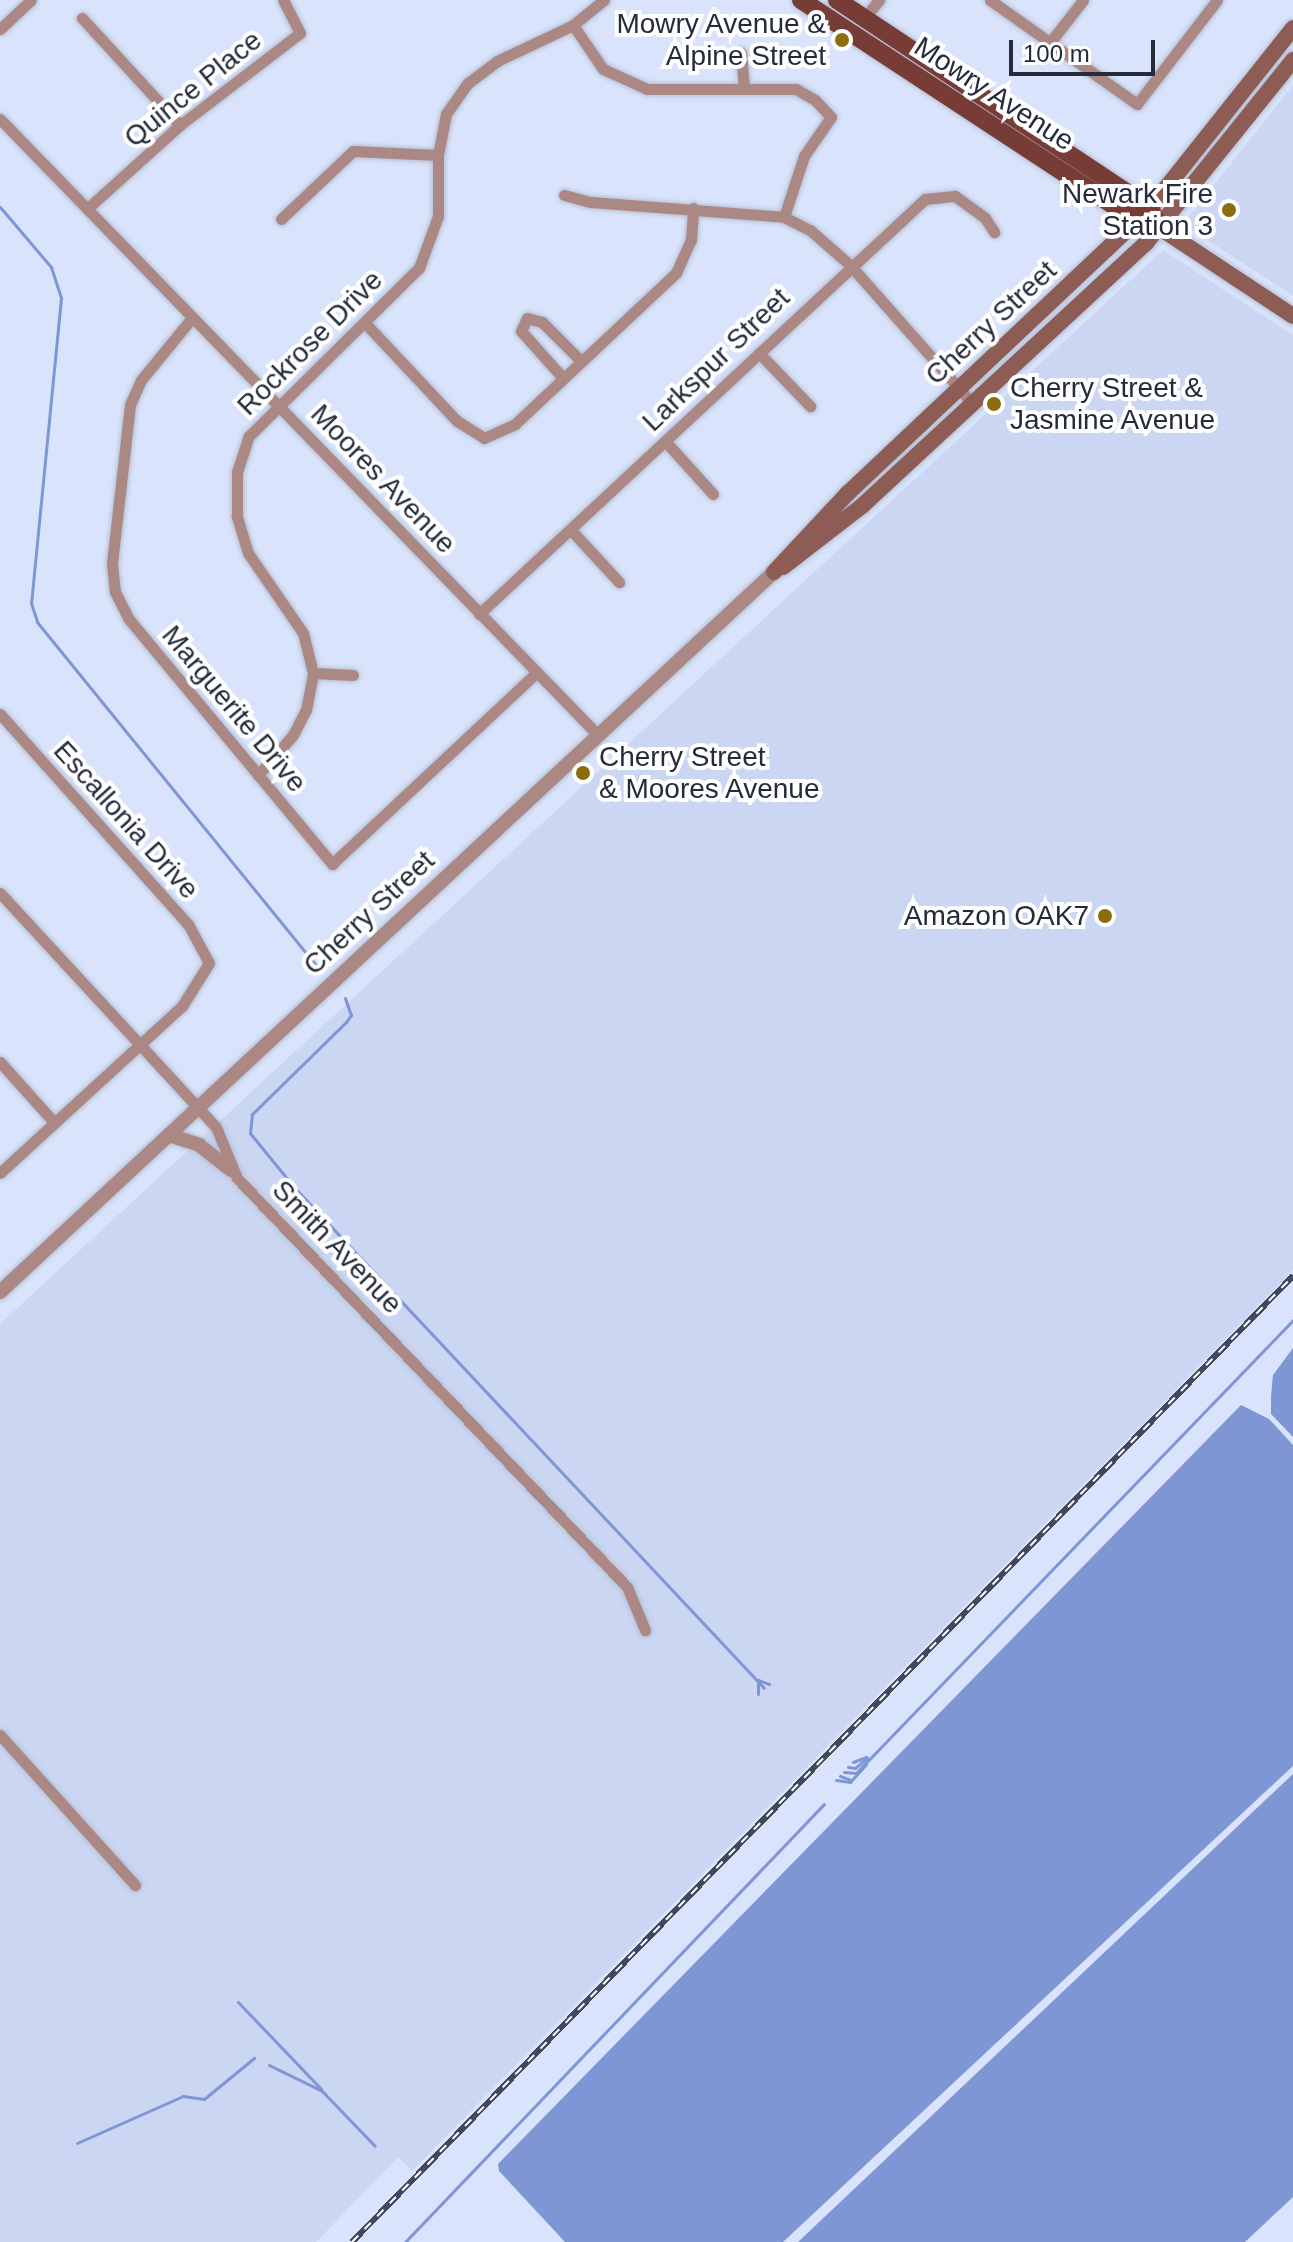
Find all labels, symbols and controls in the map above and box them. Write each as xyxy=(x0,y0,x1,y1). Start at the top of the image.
place label: Mowry Avenue & Alpine Street xyxy=(615,7,826,73)
street label: Quince Place xyxy=(118,24,268,154)
scale bar xyxy=(1013,24,1159,74)
street label: Mowry Avenue xyxy=(907,30,1081,158)
marker: Mowry Avenue & Alpine Street xyxy=(833,31,851,49)
text: 100 m xyxy=(1023,40,1090,67)
place label: Newark Fire Station 3 xyxy=(1062,177,1213,243)
marker: Newark Fire Station 3 xyxy=(1220,201,1238,219)
street label: Cherry Street xyxy=(919,254,1063,392)
street label: Rockrose Drive xyxy=(230,263,390,423)
street label: Larkspur Street xyxy=(635,281,797,439)
place label: Cherry Street & Jasmine Avenue xyxy=(1010,371,1216,437)
marker: Cherry Street & Jasmine Avenue xyxy=(985,395,1003,413)
street label: Moores Avenue xyxy=(303,397,463,561)
street label: Marguerite Drive xyxy=(155,619,313,799)
street label: Escallonia Drive xyxy=(46,734,206,906)
place label: Cherry Street & Moores Avenue xyxy=(599,740,821,806)
marker: Cherry Street & Moores Avenue xyxy=(574,764,592,782)
street label: Cherry Street xyxy=(297,844,441,982)
place label: Amazon OAK7 xyxy=(904,899,1089,933)
marker: Amazon OAK7 xyxy=(1096,907,1114,925)
street label: Smith Avenue xyxy=(265,1173,409,1321)

